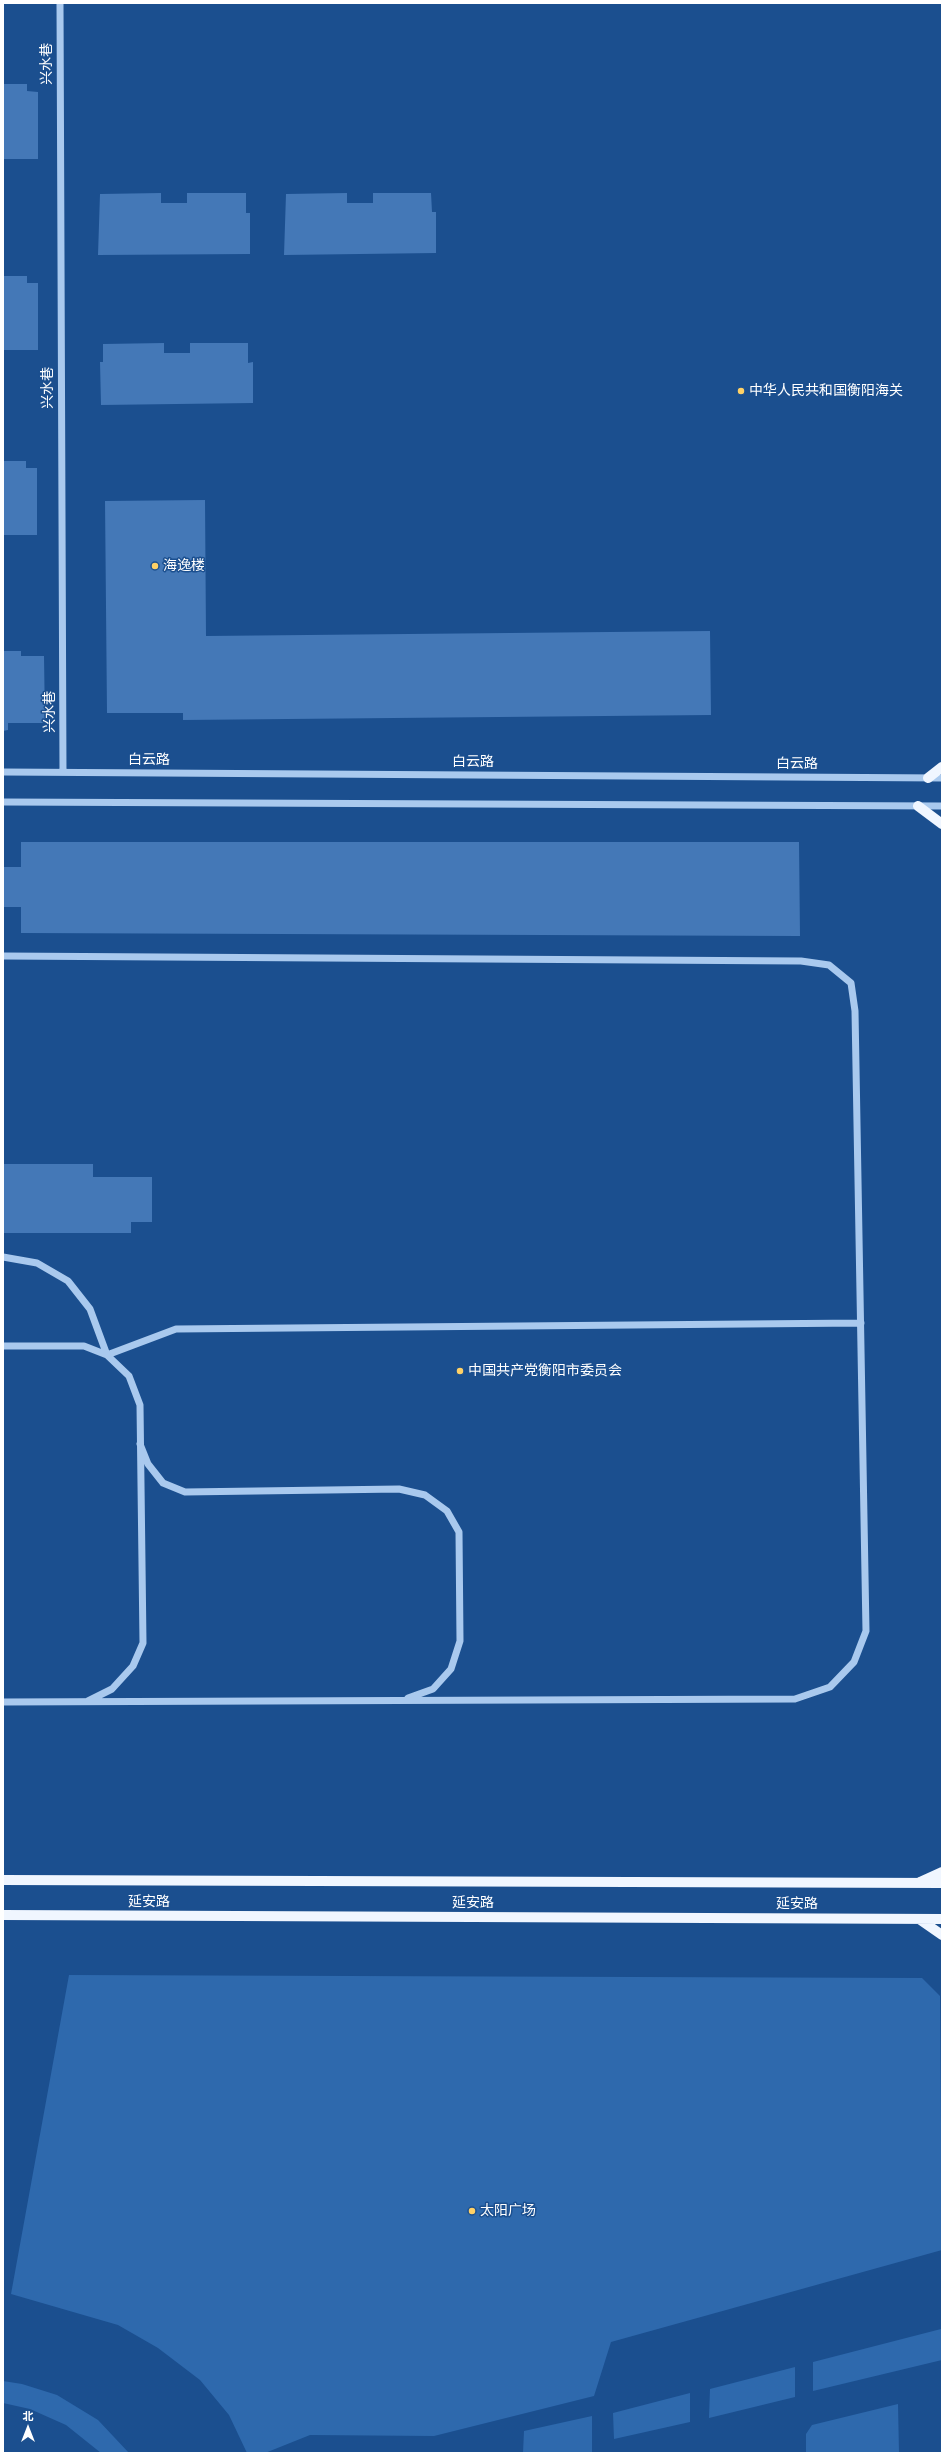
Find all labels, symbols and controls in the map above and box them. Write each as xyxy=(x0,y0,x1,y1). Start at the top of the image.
street label: 兴水巷 xyxy=(39,43,55,85)
street label: 兴水巷 xyxy=(40,367,56,409)
place label: 中华人民共和国衡阳海关 xyxy=(749,383,903,399)
marker: 中华人民共和国衡阳海关 xyxy=(736,386,746,396)
place label: 海逸楼 xyxy=(163,558,205,574)
marker: 海逸楼 xyxy=(150,561,160,571)
street label: 兴水巷 xyxy=(42,691,58,733)
street label: 白云路 xyxy=(128,752,170,768)
street label: 白云路 xyxy=(452,754,494,770)
street label: 白云路 xyxy=(776,756,818,772)
place label: 中国共产党衡阳市委员会 xyxy=(468,1363,622,1379)
marker: 中国共产党衡阳市委员会 xyxy=(455,1366,465,1376)
street label: 延安路 xyxy=(128,1894,170,1910)
street label: 延安路 xyxy=(452,1895,494,1911)
street label: 延安路 xyxy=(776,1896,818,1912)
place label: 太阳广场 xyxy=(480,2203,536,2219)
marker: 太阳广场 xyxy=(467,2206,477,2216)
north arrow xyxy=(8,2408,48,2448)
text: 北 xyxy=(23,2409,34,2423)

